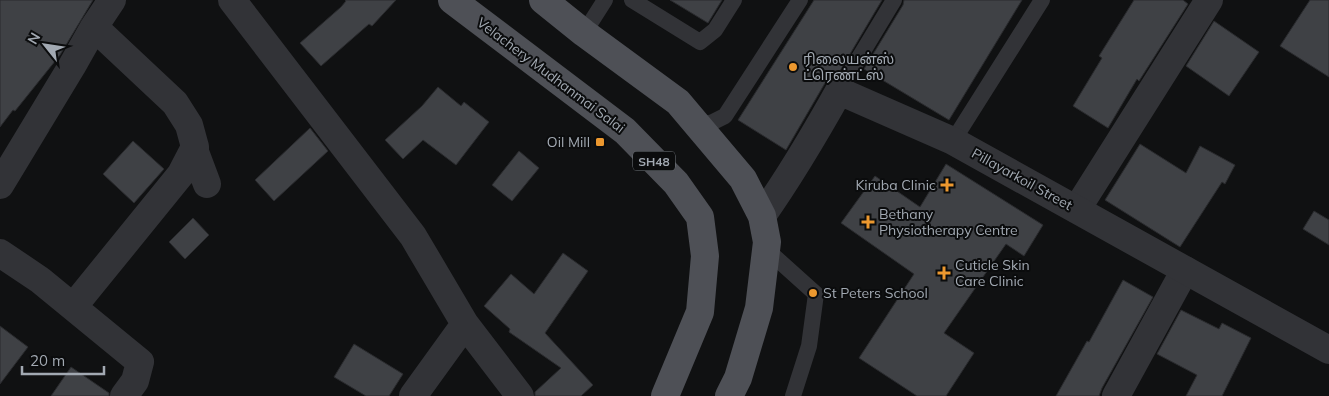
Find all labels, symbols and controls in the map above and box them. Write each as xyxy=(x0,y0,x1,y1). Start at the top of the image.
street label: Velachery Mudhanmai Salai xyxy=(473,13,629,137)
north arrow xyxy=(20,20,70,70)
text: N xyxy=(23,29,44,48)
place label: ரிலையன்ஸ் ட்ரெண்ட்ஸ் xyxy=(803,50,894,84)
marker: ரிலையன்ஸ் ட்ரெண்ட்ஸ் xyxy=(787,61,799,73)
place label: Oil Mill xyxy=(547,133,590,151)
marker: Oil Mill xyxy=(594,136,606,148)
street label: Pillayarkoil Street xyxy=(969,144,1076,214)
road number: SH48 xyxy=(633,152,675,170)
place label: Kiruba Clinic xyxy=(855,176,936,194)
marker: Kiruba Clinic xyxy=(940,178,954,192)
place label: Bethany Physiotherapy Centre xyxy=(879,205,1018,239)
marker: Bethany Physiotherapy Centre xyxy=(861,215,875,229)
place label: Cuticle Skin Care Clinic xyxy=(955,256,1030,290)
marker: Cuticle Skin Care Clinic xyxy=(937,266,951,280)
place label: St Peters School xyxy=(823,284,928,302)
marker: St Peters School xyxy=(807,287,819,299)
scale bar xyxy=(22,344,105,376)
text: 20 m xyxy=(30,351,65,370)

